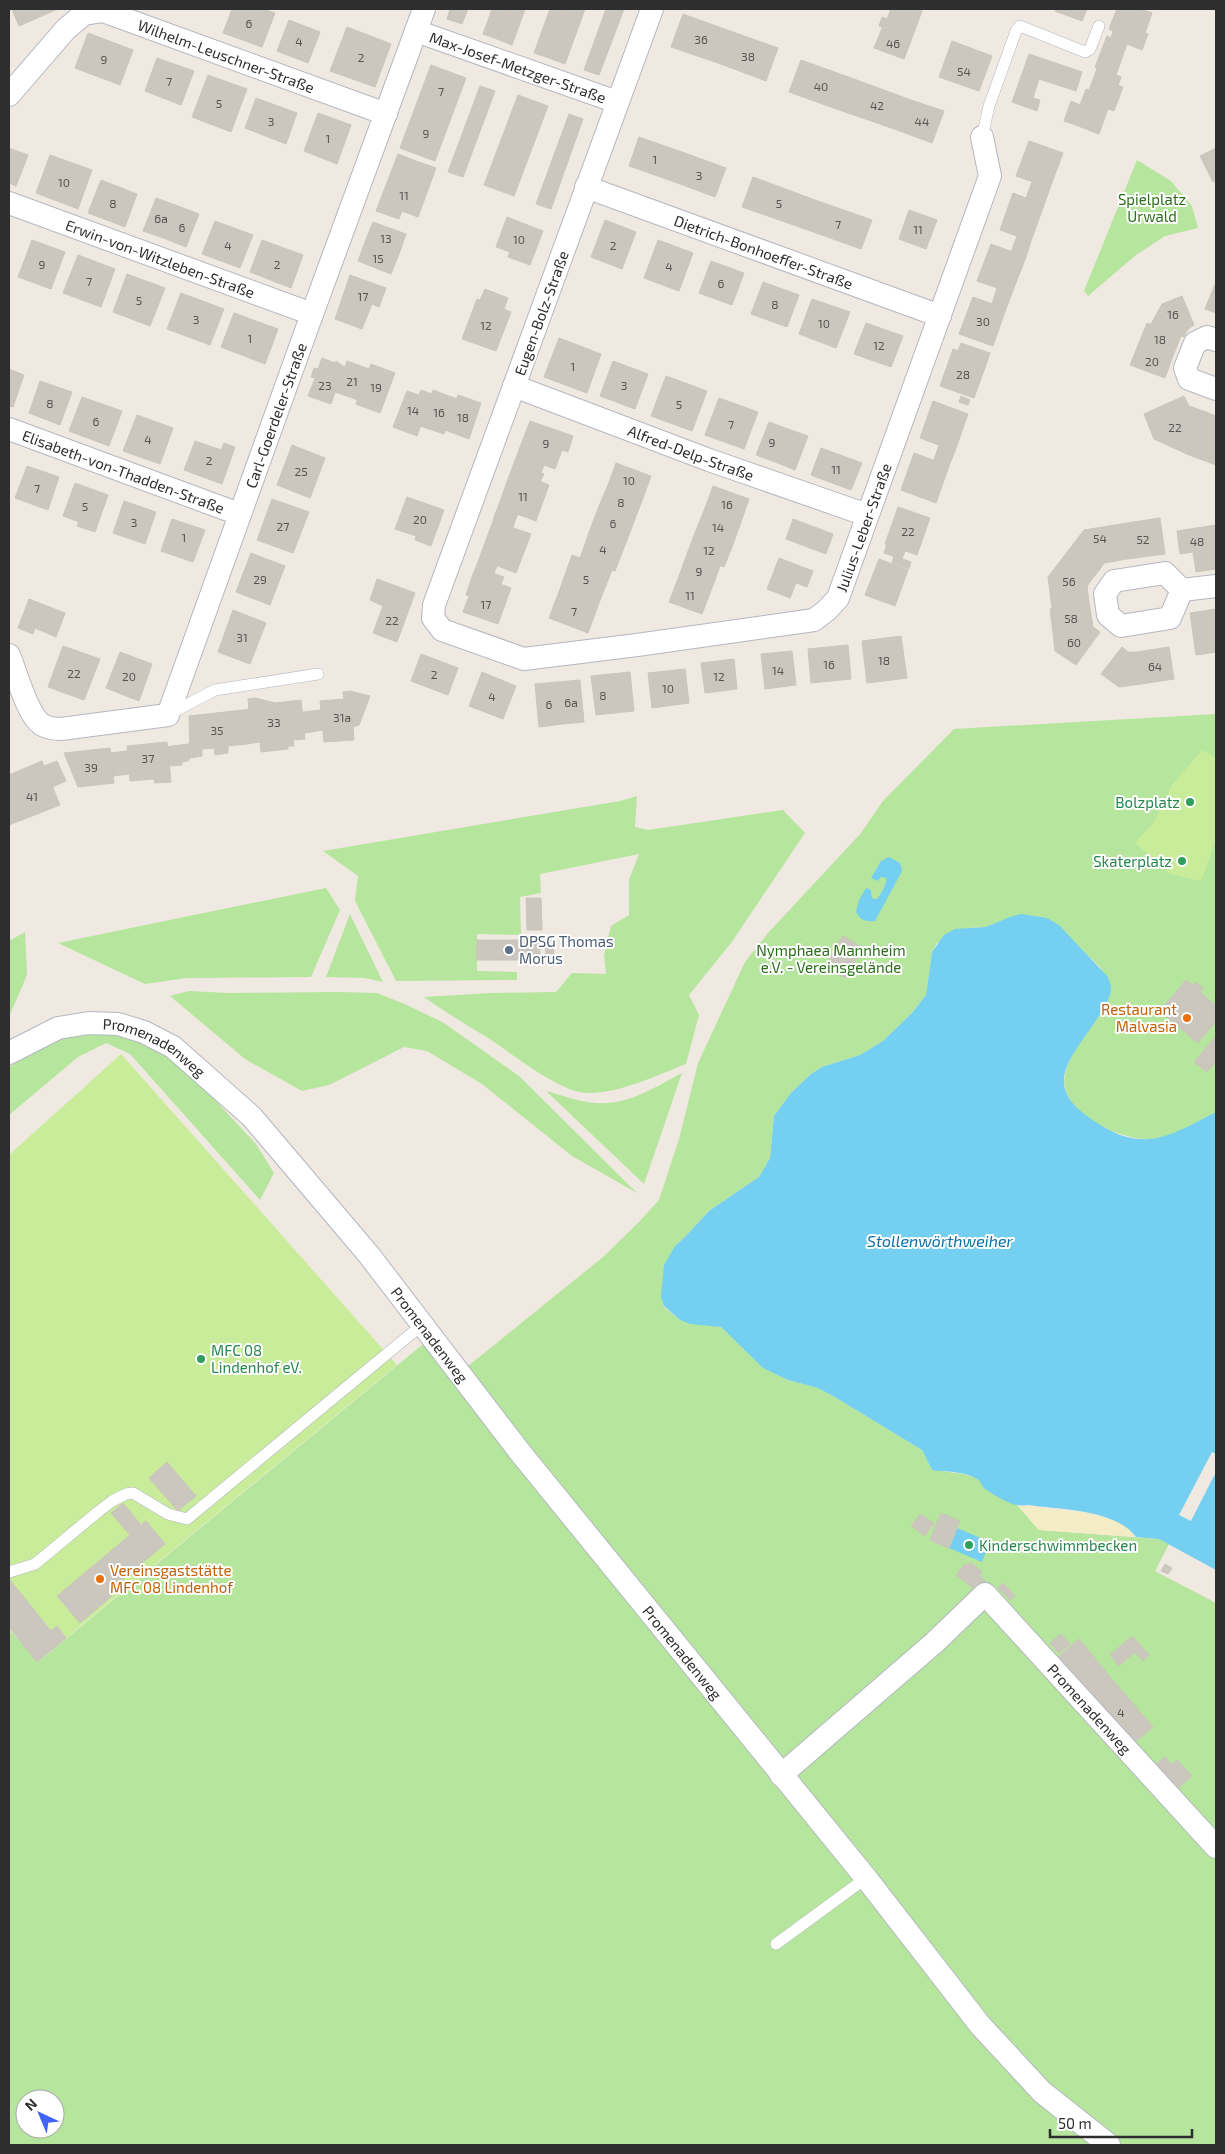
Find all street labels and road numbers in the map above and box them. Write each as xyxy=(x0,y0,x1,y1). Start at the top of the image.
street label: Wilhelm-Leuschner-Straße xyxy=(135,15,317,96)
street label: Max-Josef-Metzger-Straße xyxy=(427,28,608,106)
street label: Dietrich-Bonhoeffer-Straße xyxy=(672,211,855,293)
street label: Erwin-von-Witzleben-Straße xyxy=(63,216,257,301)
street label: Eugen-Bolz-Straße xyxy=(510,248,572,378)
street label: Carl-Goerdeler-Straße xyxy=(241,340,310,490)
street label: Alfred-Delp-Straße xyxy=(625,421,756,484)
street label: Elisabeth-von-Thadden-Straße xyxy=(20,426,227,517)
street label: Julius-Leber-Straße xyxy=(832,461,895,594)
street label: Promenadenweg xyxy=(102,1014,210,1081)
street label: Promenadenweg xyxy=(388,1283,473,1386)
street label: Promenadenweg xyxy=(639,1602,726,1703)
street label: Promenadenweg xyxy=(1044,1660,1136,1758)

